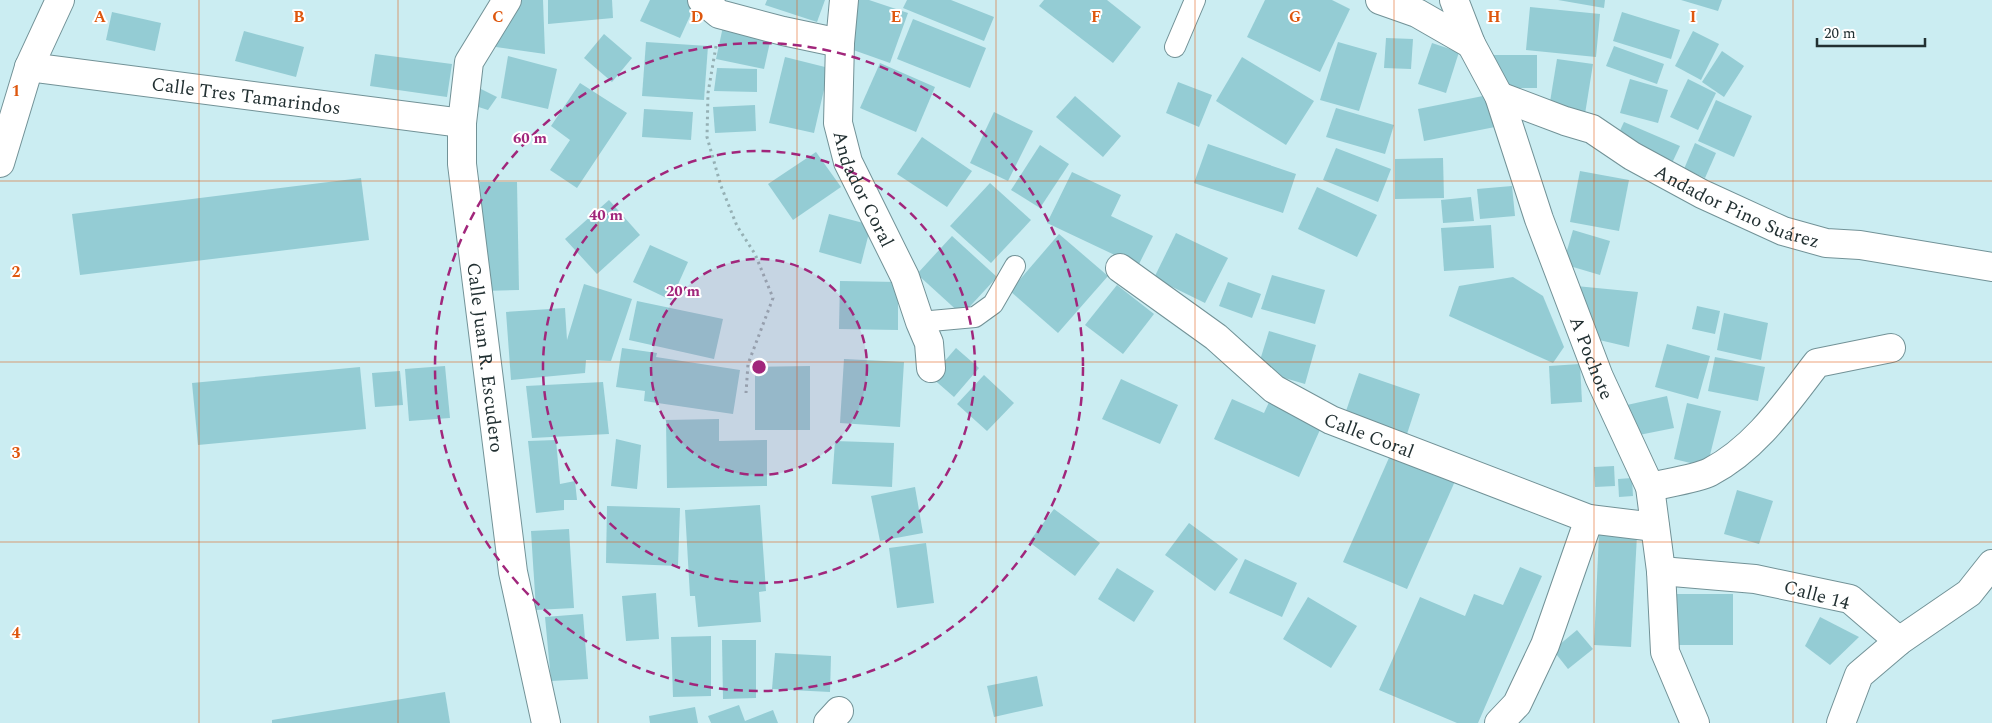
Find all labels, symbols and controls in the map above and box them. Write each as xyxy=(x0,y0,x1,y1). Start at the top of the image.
text: A xyxy=(94,5,107,29)
text: B xyxy=(293,5,305,29)
text: C xyxy=(492,5,504,29)
text: D xyxy=(691,5,704,29)
text: E xyxy=(891,5,901,29)
text: F xyxy=(1091,5,1101,29)
text: G xyxy=(1289,5,1301,29)
text: H xyxy=(1487,5,1501,29)
text: I xyxy=(1690,5,1696,29)
scale bar xyxy=(1817,15,1924,47)
text: 20 m xyxy=(1824,22,1856,45)
street label: Calle Tres Tamarindos xyxy=(150,70,342,123)
text: 1 xyxy=(12,79,20,103)
text: 60 m xyxy=(513,127,548,150)
street label: Andador Coral xyxy=(825,128,901,252)
street label: Andador Pino Suárez xyxy=(1649,158,1823,257)
text: 40 m xyxy=(589,204,624,227)
text: 2 xyxy=(12,260,21,284)
street label: Calle Juan R. Escudero xyxy=(458,261,511,454)
text: 20 m xyxy=(666,280,701,303)
street label: A Pochote xyxy=(1561,312,1621,405)
centre of rings xyxy=(750,358,768,376)
street label: Calle Coral xyxy=(1319,406,1418,467)
text: 3 xyxy=(12,441,21,465)
street label: Calle 14 xyxy=(1780,573,1853,618)
text: 4 xyxy=(12,621,21,645)

